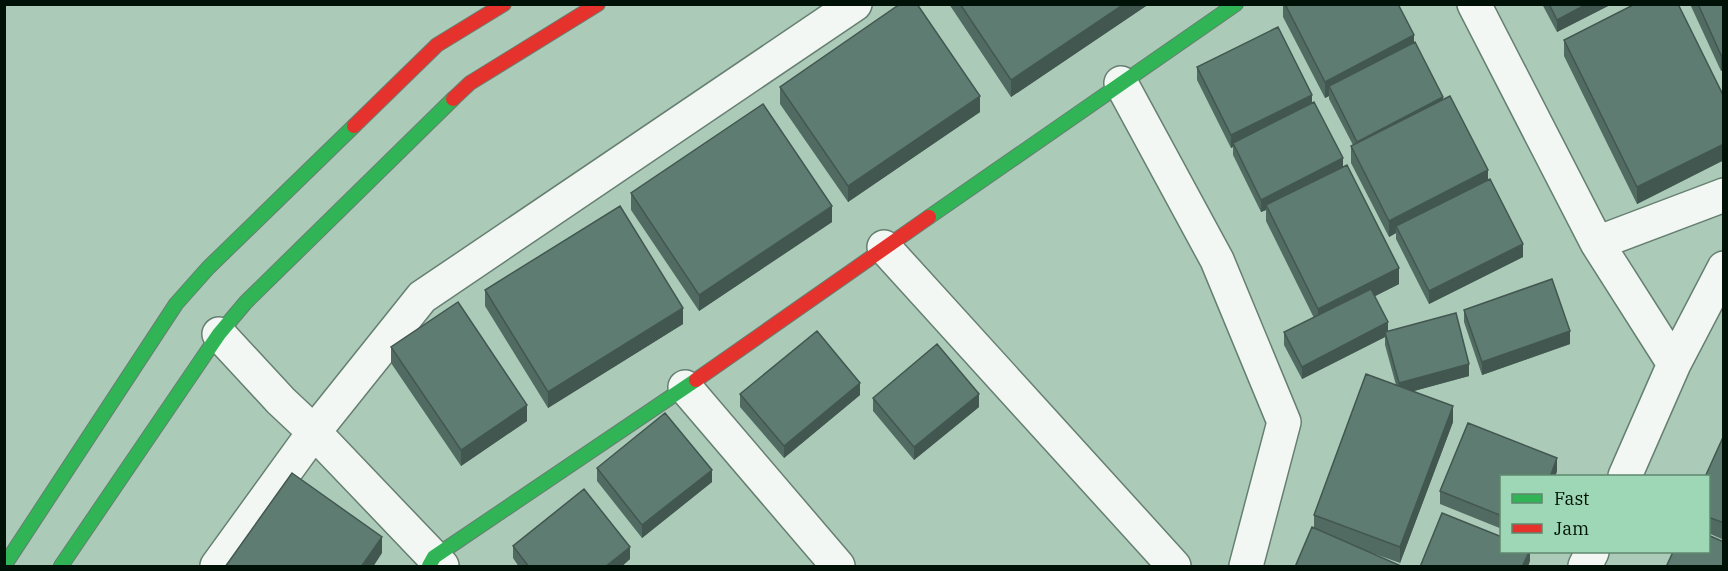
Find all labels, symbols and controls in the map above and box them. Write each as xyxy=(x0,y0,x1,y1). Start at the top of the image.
legend xyxy=(1500,475,1710,553)
text: Fast xyxy=(1554,487,1589,510)
text: Jam xyxy=(1554,517,1589,540)

